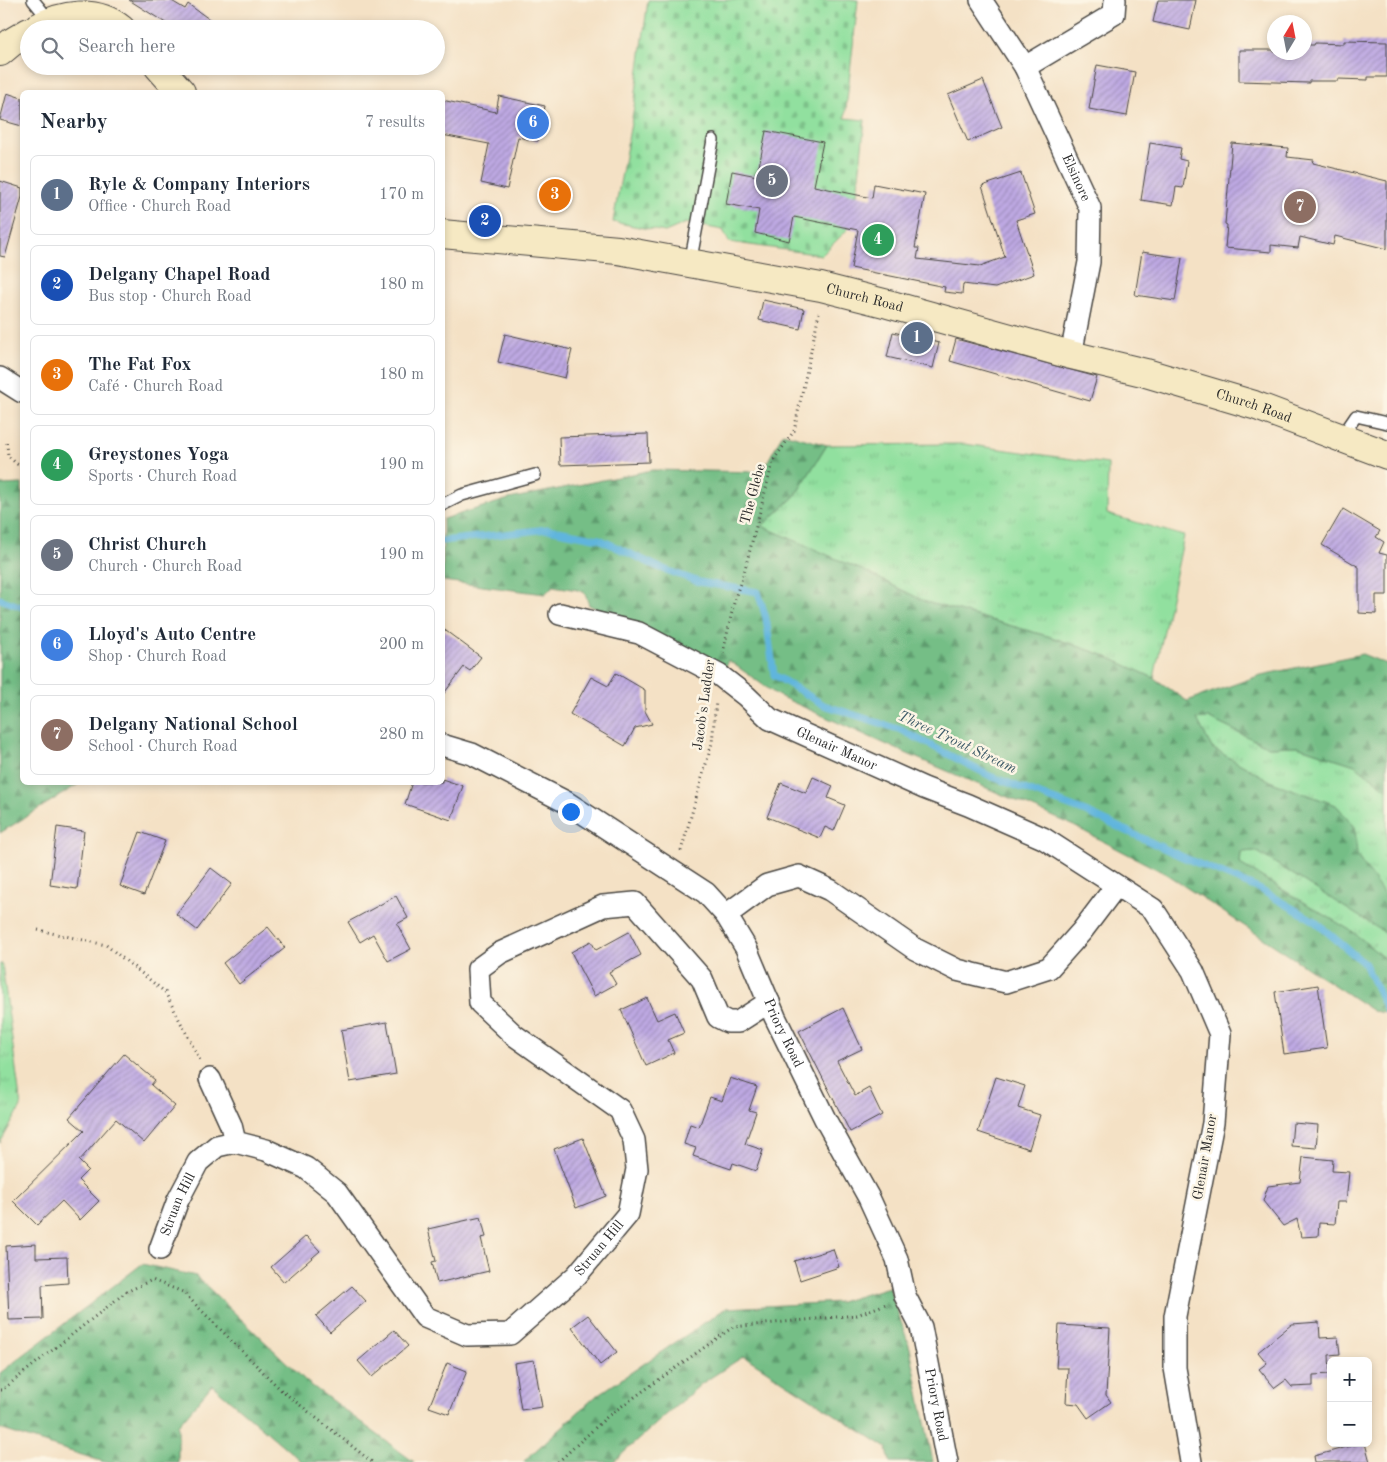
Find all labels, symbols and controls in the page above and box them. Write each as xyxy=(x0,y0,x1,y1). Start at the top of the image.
north arrow xyxy=(1267,15,1312,60)
search box xyxy=(20,20,445,75)
icon: search xyxy=(38,34,66,62)
text: Search here xyxy=(78,38,175,57)
pin: 6 xyxy=(517,104,549,142)
text: Nearby xyxy=(40,112,108,133)
text: 7 results xyxy=(365,115,425,131)
street label: Elsinore xyxy=(1059,152,1093,203)
pin: 5 xyxy=(756,162,788,200)
text: Ryle & Company Interiors xyxy=(88,176,310,195)
pin: 3 xyxy=(539,176,571,214)
text: 1 xyxy=(52,187,62,203)
text: 170 m xyxy=(379,187,424,203)
pin: 7 xyxy=(1284,188,1316,226)
text: Office · Church Road xyxy=(88,199,231,215)
pin: 2 xyxy=(469,202,501,240)
pin: 4 xyxy=(862,221,894,259)
text: Delgany Chapel Road xyxy=(88,266,270,285)
text: 2 xyxy=(52,277,62,293)
text: 180 m xyxy=(379,277,424,293)
street label: Church Road xyxy=(824,282,905,315)
text: Bus stop · Church Road xyxy=(88,289,252,305)
pin: 1 xyxy=(901,319,933,357)
text: The Fat Fox xyxy=(88,356,191,375)
text: 3 xyxy=(52,367,62,383)
text: 180 m xyxy=(379,367,424,383)
text: Café · Church Road xyxy=(88,379,223,395)
street label: Church Road xyxy=(1214,387,1294,425)
text: Greystones Yoga xyxy=(88,446,229,465)
text: 4 xyxy=(52,457,62,473)
text: 190 m xyxy=(379,457,424,473)
street label: The Glebe xyxy=(738,462,768,526)
text: Sports · Church Road xyxy=(88,469,237,485)
text: Christ Church xyxy=(88,536,207,555)
text: 5 xyxy=(52,547,62,563)
text: 190 m xyxy=(379,547,424,563)
text: Church · Church Road xyxy=(88,559,242,575)
text: Lloyd's Auto Centre xyxy=(88,626,256,645)
text: 6 xyxy=(52,637,62,653)
text: 200 m xyxy=(379,637,424,653)
text: Shop · Church Road xyxy=(88,649,227,665)
street label: Jacob's Ladder xyxy=(691,659,717,751)
water label: Three Trout Stream xyxy=(895,709,1019,777)
text: Delgany National School xyxy=(88,716,298,735)
street label: Glenair Manor xyxy=(794,725,879,773)
text: 7 xyxy=(52,727,62,743)
text: 280 m xyxy=(379,727,424,743)
text: School · Church Road xyxy=(88,739,238,755)
your location xyxy=(558,799,584,825)
street label: Priory Road xyxy=(761,997,806,1070)
street label: Glenair Manor xyxy=(1191,1113,1220,1201)
street label: Struan Hill xyxy=(158,1170,198,1238)
street label: Struan Hill xyxy=(572,1218,627,1279)
map controls xyxy=(1327,1357,1372,1447)
button: + xyxy=(1327,1357,1372,1402)
street label: Priory Road xyxy=(922,1367,950,1442)
button: − xyxy=(1327,1402,1372,1447)

